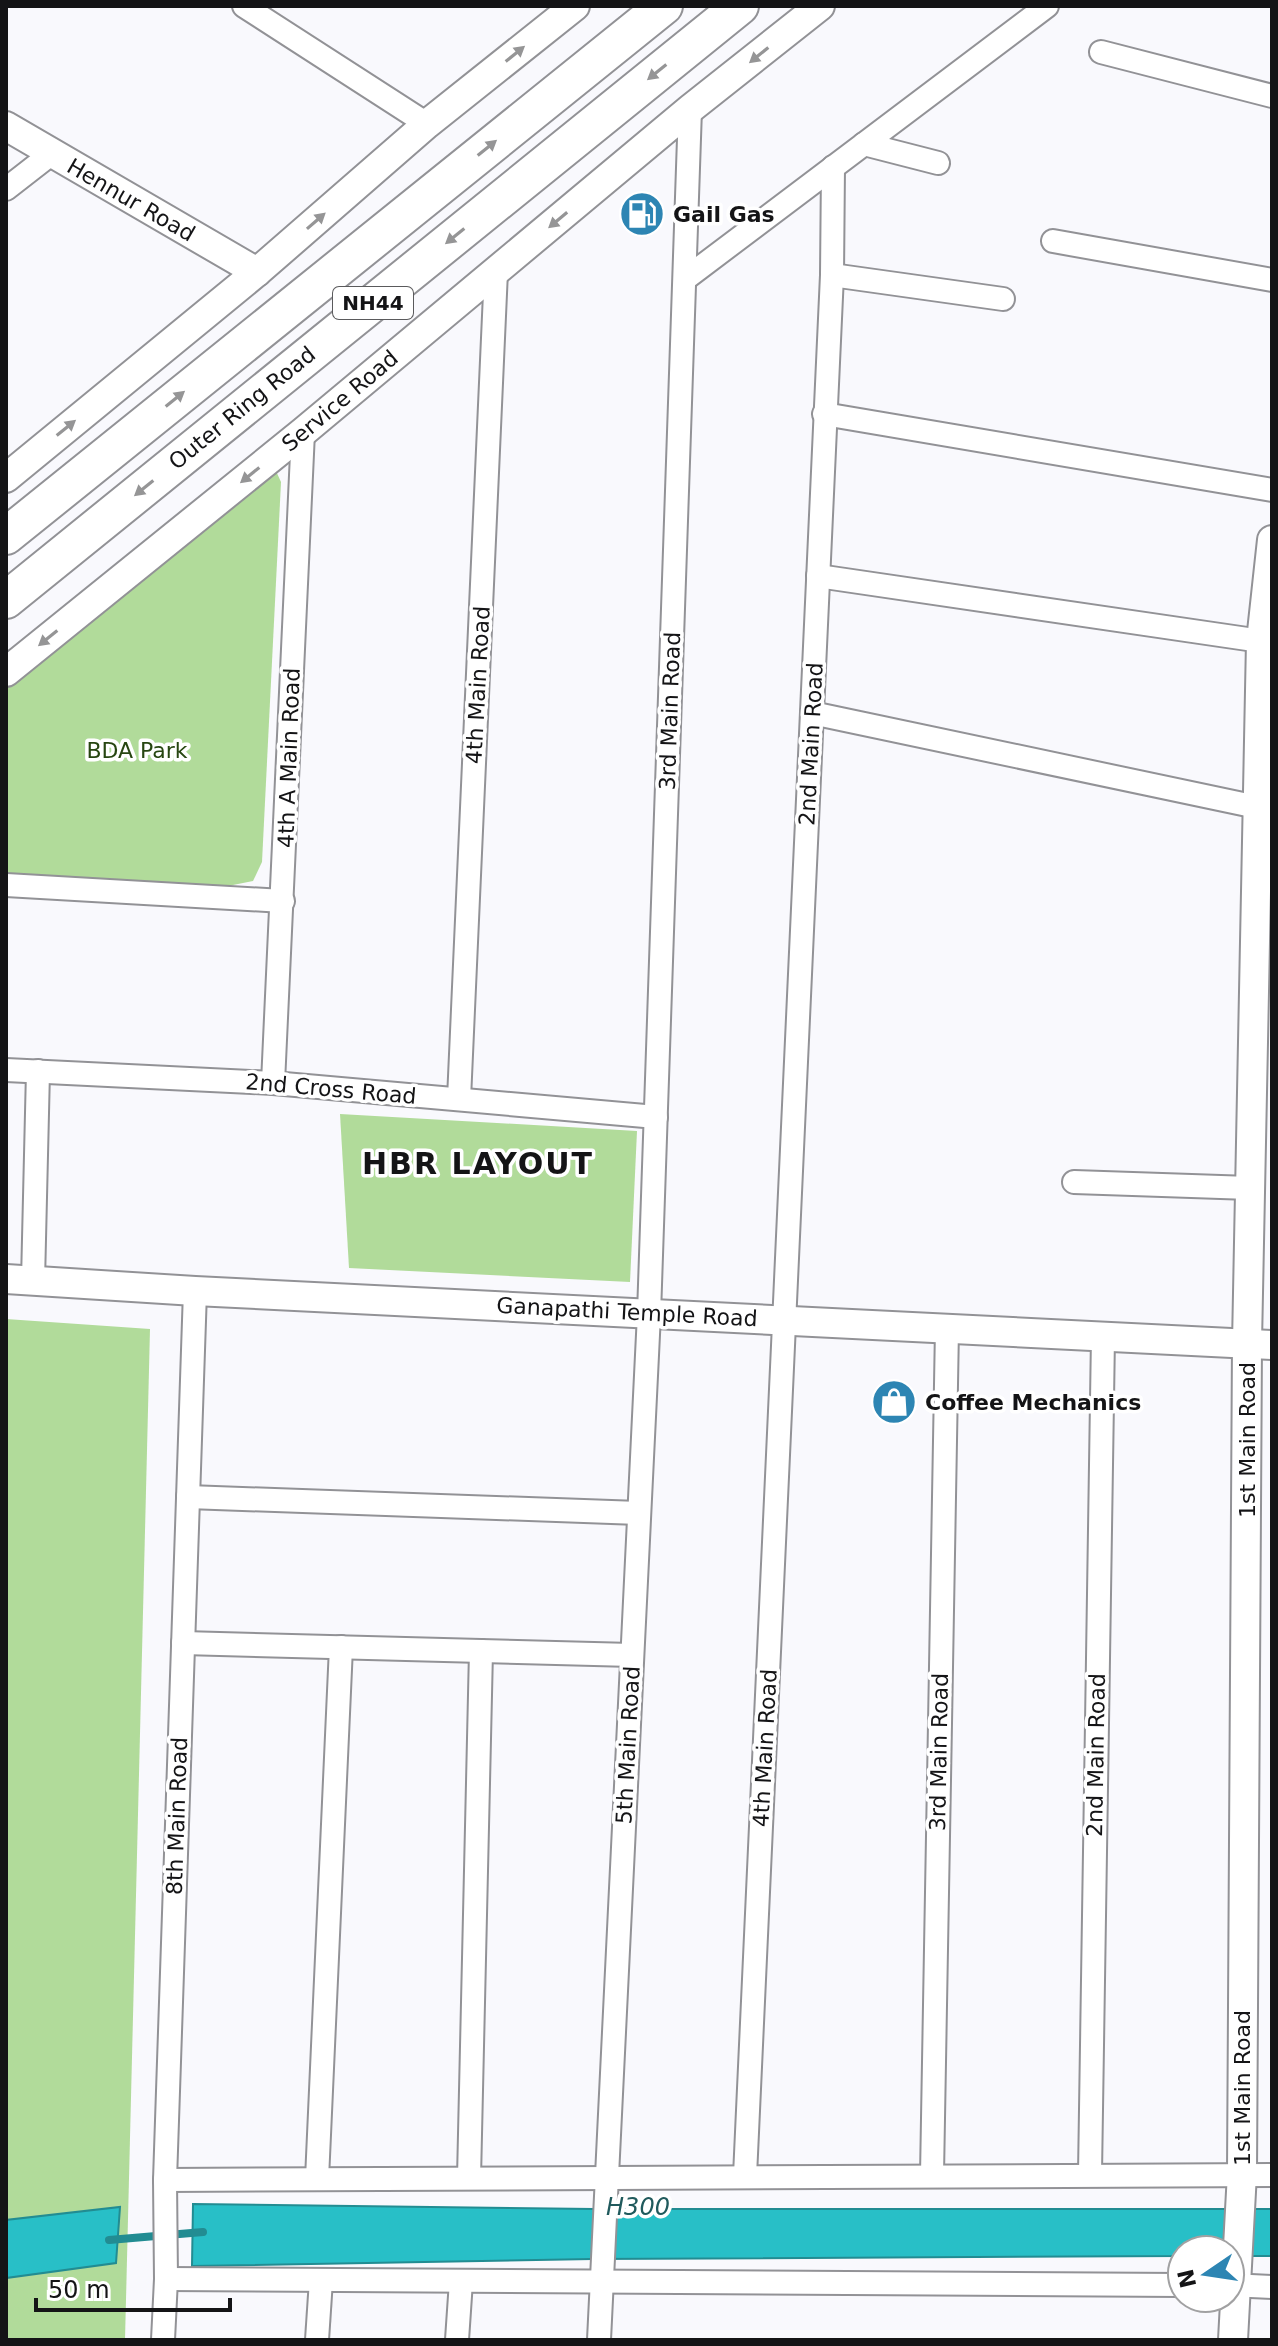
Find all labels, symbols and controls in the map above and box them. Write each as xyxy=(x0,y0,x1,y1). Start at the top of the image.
one-way arrow xyxy=(505,46,525,63)
one-way arrow xyxy=(749,46,769,62)
one-way arrow xyxy=(647,64,667,80)
one-way arrow xyxy=(477,140,497,157)
street label: Hennur Road xyxy=(63,153,199,247)
fuel station icon: Gail Gas xyxy=(618,190,666,238)
place label: Gail Gas xyxy=(673,202,775,227)
one-way arrow xyxy=(548,211,568,228)
one-way arrow xyxy=(306,213,326,230)
one-way arrow xyxy=(445,227,465,244)
road number: NH44 xyxy=(333,287,413,319)
street label: Outer Ring Road xyxy=(164,341,320,475)
street label: Service Road xyxy=(277,345,403,457)
one-way arrow xyxy=(165,391,185,408)
one-way arrow xyxy=(56,420,76,437)
one-way arrow xyxy=(240,466,260,483)
one-way arrow xyxy=(134,479,154,495)
street label: 4th Main Road xyxy=(461,605,495,765)
one-way arrow xyxy=(38,630,58,646)
street label: 3rd Main Road xyxy=(655,631,685,791)
street label: 2nd Main Road xyxy=(794,662,828,826)
street label: 4th A Main Road xyxy=(273,667,305,849)
park label: BDA Park xyxy=(86,738,188,763)
street label: 2nd Cross Road xyxy=(245,1069,417,1109)
district label: HBR LAYOUT xyxy=(362,1146,594,1181)
street label: Ganapathi Temple Road xyxy=(496,1293,758,1331)
street label: 1st Main Road xyxy=(1235,1362,1260,1518)
shop icon: Coffee Mechanics xyxy=(870,1378,918,1426)
place label: Coffee Mechanics xyxy=(925,1390,1141,1415)
street label: 5th Main Road xyxy=(611,1665,645,1825)
street label: 4th Main Road xyxy=(748,1668,782,1828)
street label: 3rd Main Road xyxy=(925,1673,953,1831)
street label: 2nd Main Road xyxy=(1082,1673,1110,1837)
street label: 8th Main Road xyxy=(162,1736,192,1896)
street label: 1st Main Road xyxy=(1230,2010,1255,2166)
water label: H300 xyxy=(606,2193,670,2221)
north arrow xyxy=(1166,2234,1246,2314)
scale bar xyxy=(36,2262,230,2312)
text: N xyxy=(1173,2267,1201,2290)
text: 50 m xyxy=(48,2276,110,2304)

